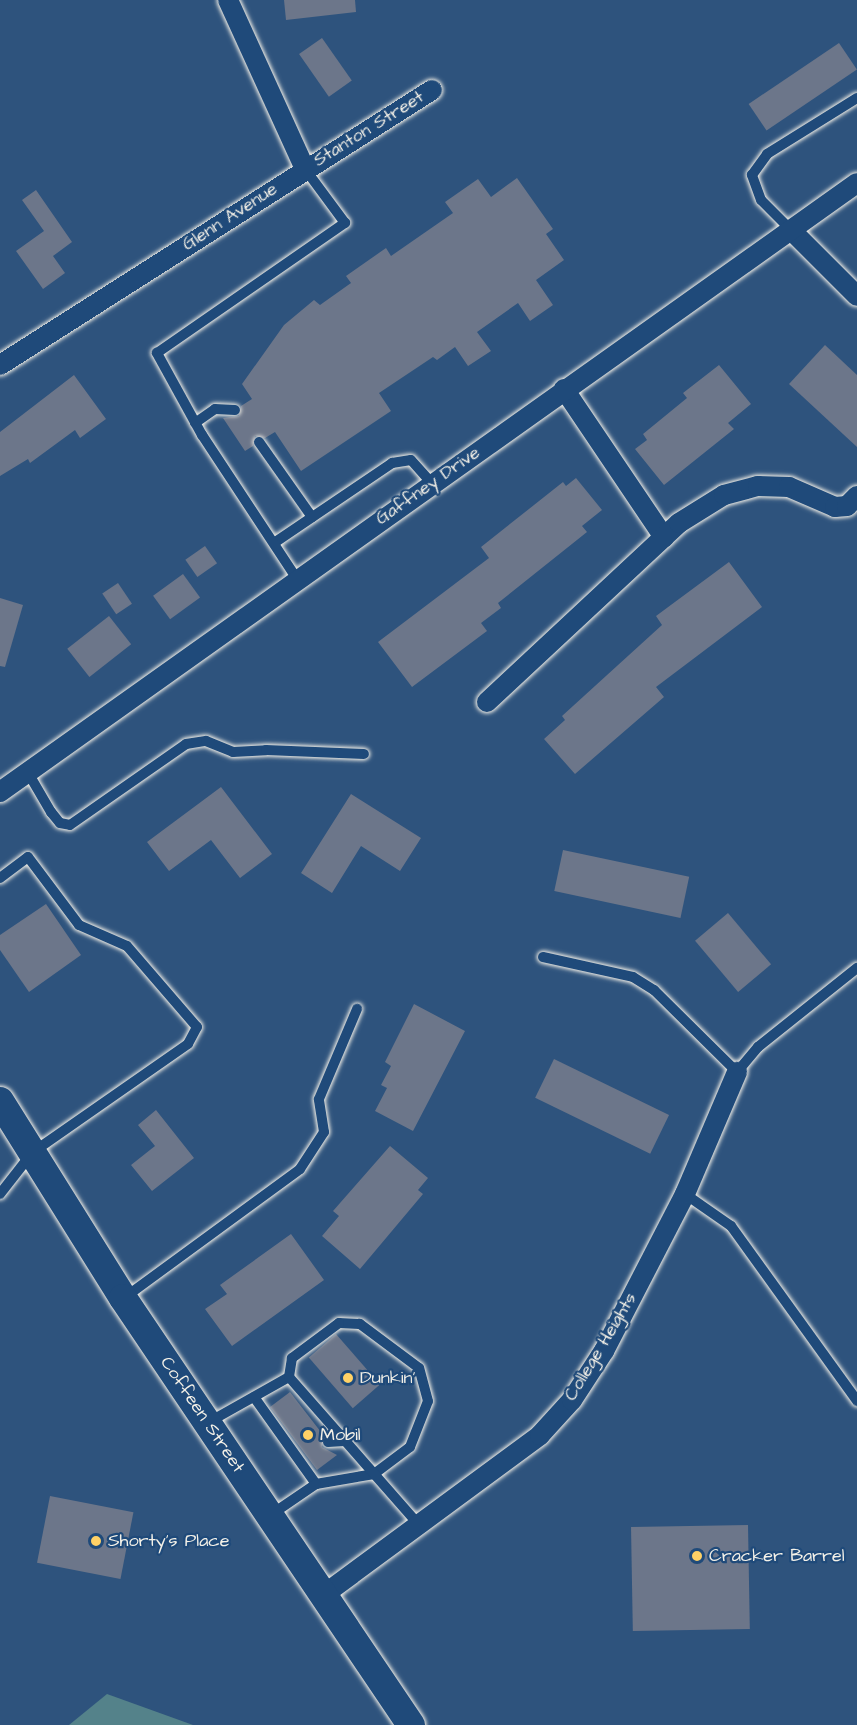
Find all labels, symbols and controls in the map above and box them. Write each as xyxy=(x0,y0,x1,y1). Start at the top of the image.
street label: Stanton Street xyxy=(310,86,428,172)
street label: Glenn Avenue xyxy=(179,178,281,256)
street label: Gaffney Drive xyxy=(372,442,484,530)
street label: College Heights xyxy=(560,1289,642,1405)
street label: Coffeen Street xyxy=(155,1353,249,1477)
place label: Dunkin' xyxy=(360,1367,416,1389)
marker: Dunkin' xyxy=(341,1371,355,1385)
place label: Mobil xyxy=(320,1424,361,1446)
marker: Mobil xyxy=(301,1428,315,1442)
place label: Shorty's Place xyxy=(108,1530,229,1552)
marker: Shorty's Place xyxy=(89,1534,103,1548)
place label: Cracker Barrel xyxy=(709,1545,845,1567)
marker: Cracker Barrel xyxy=(690,1549,704,1563)

